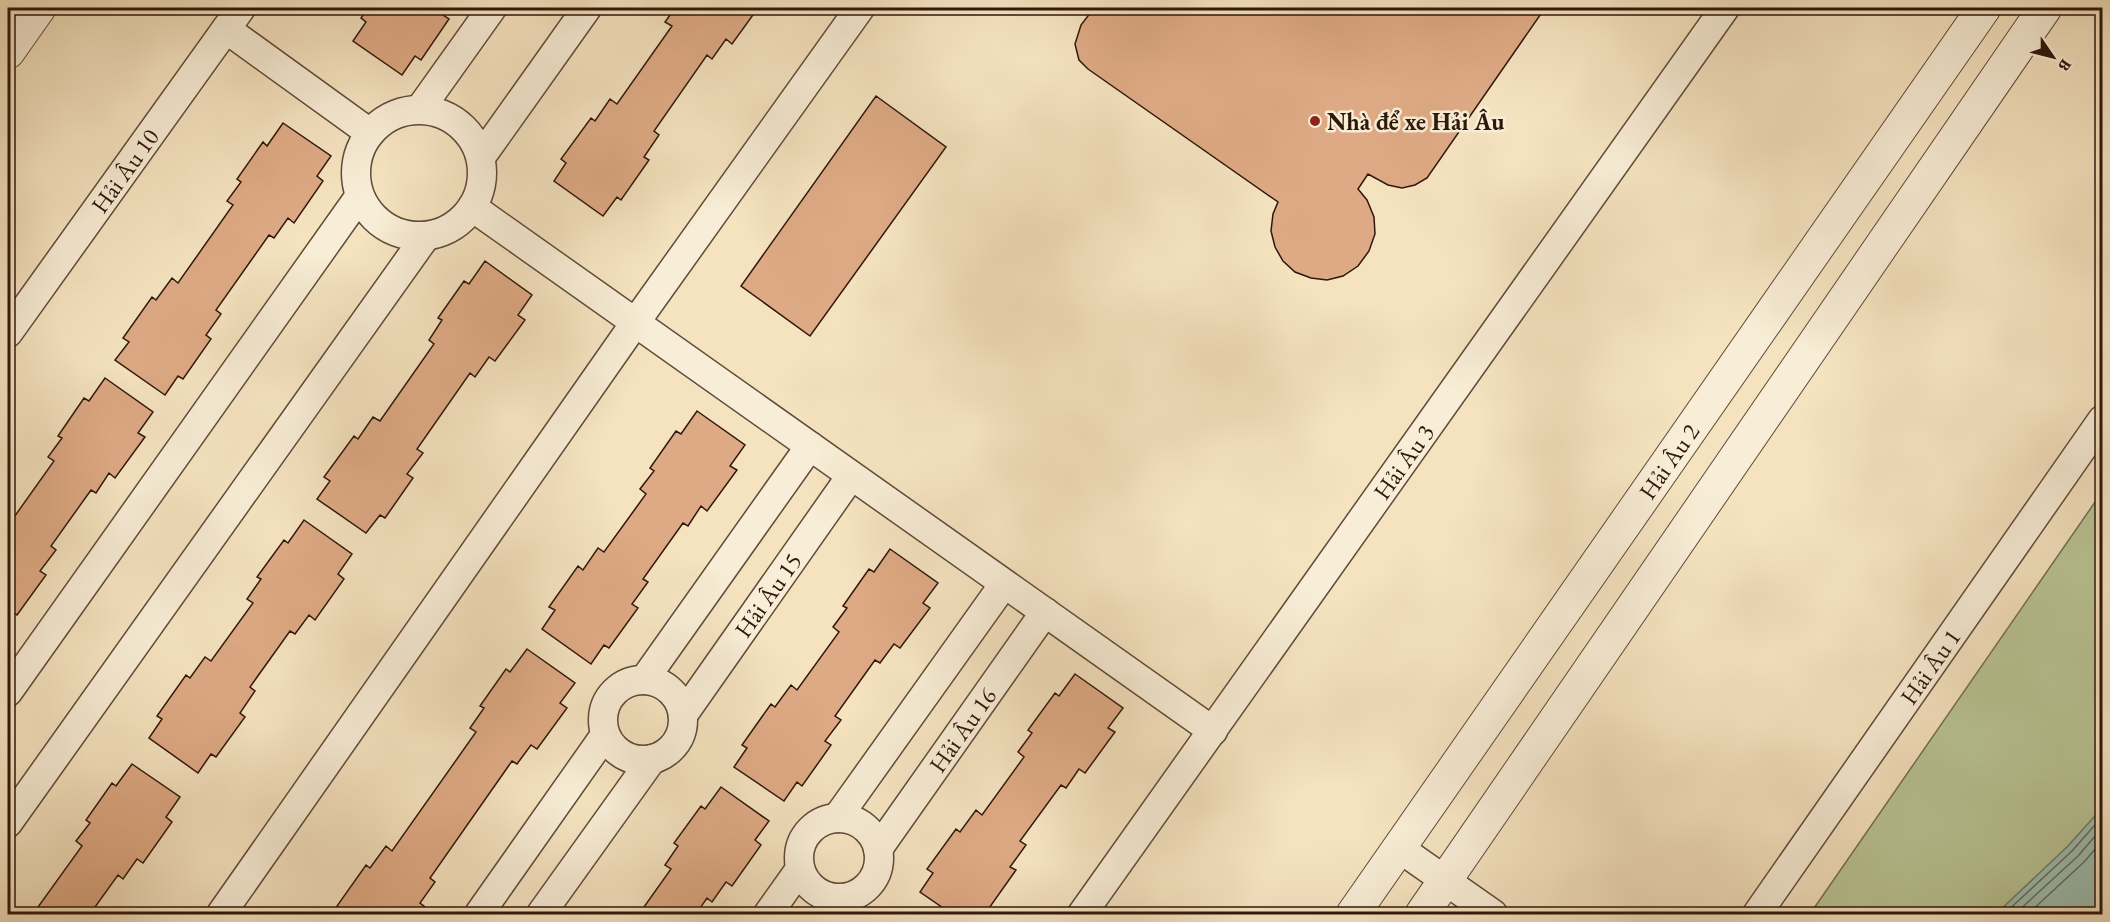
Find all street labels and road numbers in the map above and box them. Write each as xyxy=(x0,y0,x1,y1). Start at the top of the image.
street label: Hải Âu 10 xyxy=(84,122,165,219)
street label: Hải Âu 2 xyxy=(1631,417,1706,505)
street label: Hải Âu 3 xyxy=(1366,418,1441,505)
street label: Hải Âu 15 xyxy=(727,546,808,643)
street label: Hải Âu 1 xyxy=(1893,623,1967,710)
street label: Hải Âu 16 xyxy=(922,681,1003,778)

